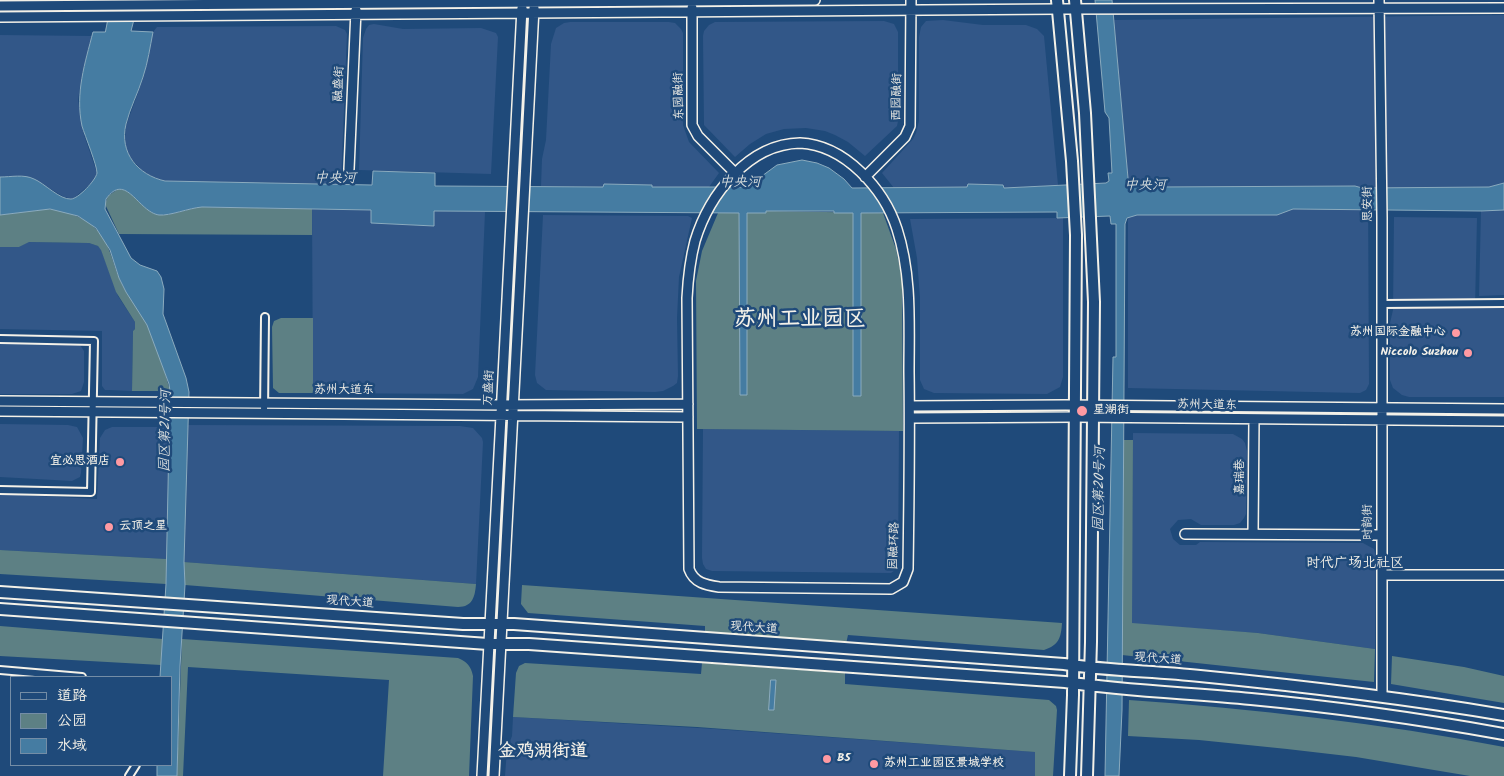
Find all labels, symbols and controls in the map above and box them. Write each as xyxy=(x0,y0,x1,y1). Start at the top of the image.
street label: 融盛街 xyxy=(332,66,348,102)
street label: 东园融街 xyxy=(672,72,688,120)
street label: 西园融街 xyxy=(890,73,906,121)
water label: 中央河 xyxy=(314,172,356,188)
water label: 中央河 xyxy=(719,176,761,192)
water label: 中央河 xyxy=(1124,179,1166,195)
street label: 思安街 xyxy=(1361,186,1377,222)
district label: 苏州工业园区 xyxy=(734,308,866,334)
place label: 苏州国际金融中心 xyxy=(1350,326,1446,340)
marker: 苏州国际金融中心 xyxy=(1450,327,1462,339)
place label: Niccolo Suzhou xyxy=(1381,346,1458,360)
marker: Niccolo Suzhou xyxy=(1462,347,1474,359)
street label: 万盛街 xyxy=(482,370,498,406)
street label: 苏州大道东 xyxy=(314,384,374,398)
water label: 园区第21号河 xyxy=(158,390,176,472)
street label: 苏州大道东 xyxy=(1177,398,1237,414)
marker: 星湖街 xyxy=(1075,404,1089,418)
place label: 星湖街 xyxy=(1093,404,1129,418)
water label: 园区第20号河 xyxy=(1092,446,1110,532)
place label: 宜必思酒店 xyxy=(50,455,110,469)
marker: 宜必思酒店 xyxy=(114,456,126,468)
street label: 嘉瑞巷 xyxy=(1234,459,1248,495)
street label: 时韵街 xyxy=(1361,504,1377,540)
place label: 云顶之星 xyxy=(119,520,167,534)
marker: 云顶之星 xyxy=(103,521,115,533)
street label: 园融环路 xyxy=(887,522,903,570)
district label: 时代广场北社区 xyxy=(1306,557,1404,573)
street label: 现代大道 xyxy=(326,594,374,612)
street label: 现代大道 xyxy=(730,620,778,638)
street label: 现代大道 xyxy=(1134,651,1182,669)
legend xyxy=(10,676,172,766)
text: 道路 xyxy=(57,684,87,708)
text: 公园 xyxy=(57,709,87,733)
text: 水域 xyxy=(57,734,87,758)
district label: 金鸡湖街道 xyxy=(498,742,588,764)
place label: B5 xyxy=(837,752,851,766)
marker: B5 xyxy=(821,753,833,765)
place label: 苏州工业园区景城学校 xyxy=(884,757,1004,771)
marker: 苏州工业园区景城学校 xyxy=(868,758,880,770)

